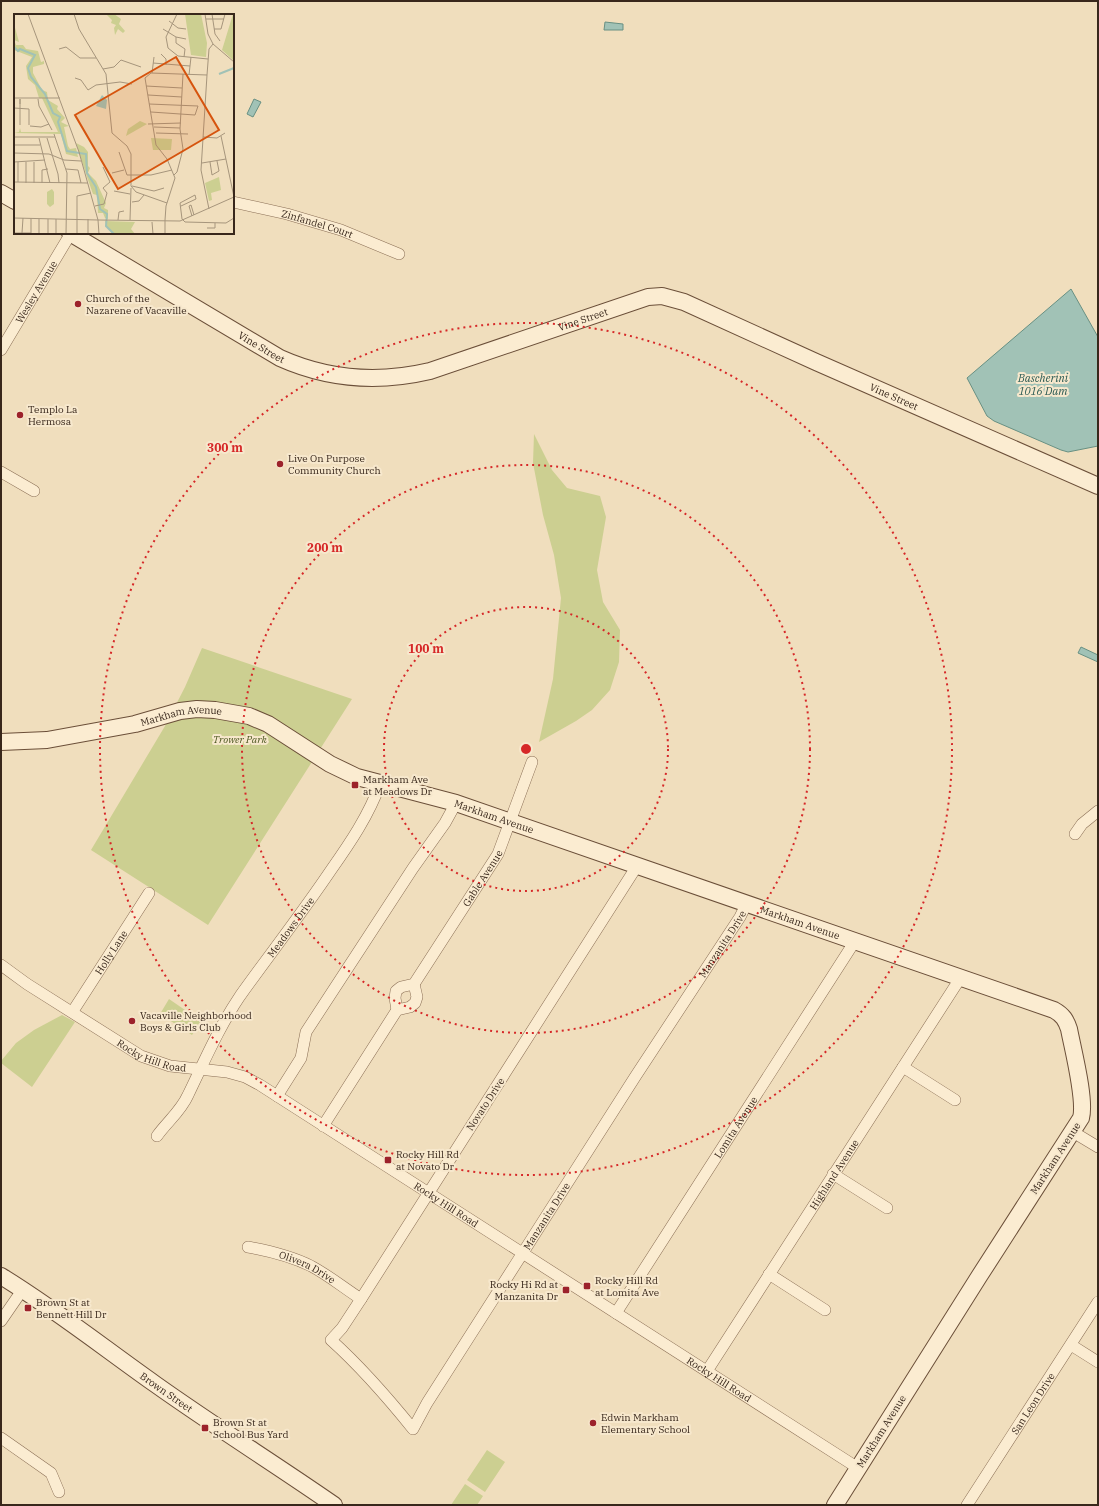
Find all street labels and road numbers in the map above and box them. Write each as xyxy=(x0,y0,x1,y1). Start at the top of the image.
street label: Zinfandel Court xyxy=(280,207,355,241)
street label: Wesley Avenue xyxy=(13,258,60,326)
street label: Vine Street xyxy=(556,305,610,334)
street label: Vine Street xyxy=(236,329,287,366)
street label: Vine Street xyxy=(867,380,921,413)
street label: Markham Avenue xyxy=(139,703,223,729)
street label: Markham Avenue xyxy=(452,797,535,836)
street label: Gable Avenue xyxy=(460,849,506,909)
street label: Meadows Drive xyxy=(264,895,317,960)
street label: Markham Avenue xyxy=(759,903,842,942)
street label: Manzanita Drive xyxy=(696,909,749,980)
street label: Holly Lane xyxy=(92,928,130,977)
street label: Rocky Hill Road xyxy=(114,1036,187,1075)
street label: Novato Drive xyxy=(463,1075,507,1133)
street label: Lomita Avenue xyxy=(711,1094,760,1161)
street label: Markham Avenue xyxy=(1027,1120,1084,1197)
street label: Highland Avenue xyxy=(807,1137,862,1212)
street label: Rocky Hill Road xyxy=(411,1179,481,1230)
street label: Manzanita Drive xyxy=(521,1180,573,1252)
street label: Olivera Drive xyxy=(277,1248,338,1286)
street label: Rocky Hill Road xyxy=(684,1354,754,1405)
street label: Brown Street xyxy=(137,1369,195,1415)
street label: San Leon Drive xyxy=(1008,1370,1058,1437)
street label: Markham Avenue xyxy=(854,1393,909,1470)

